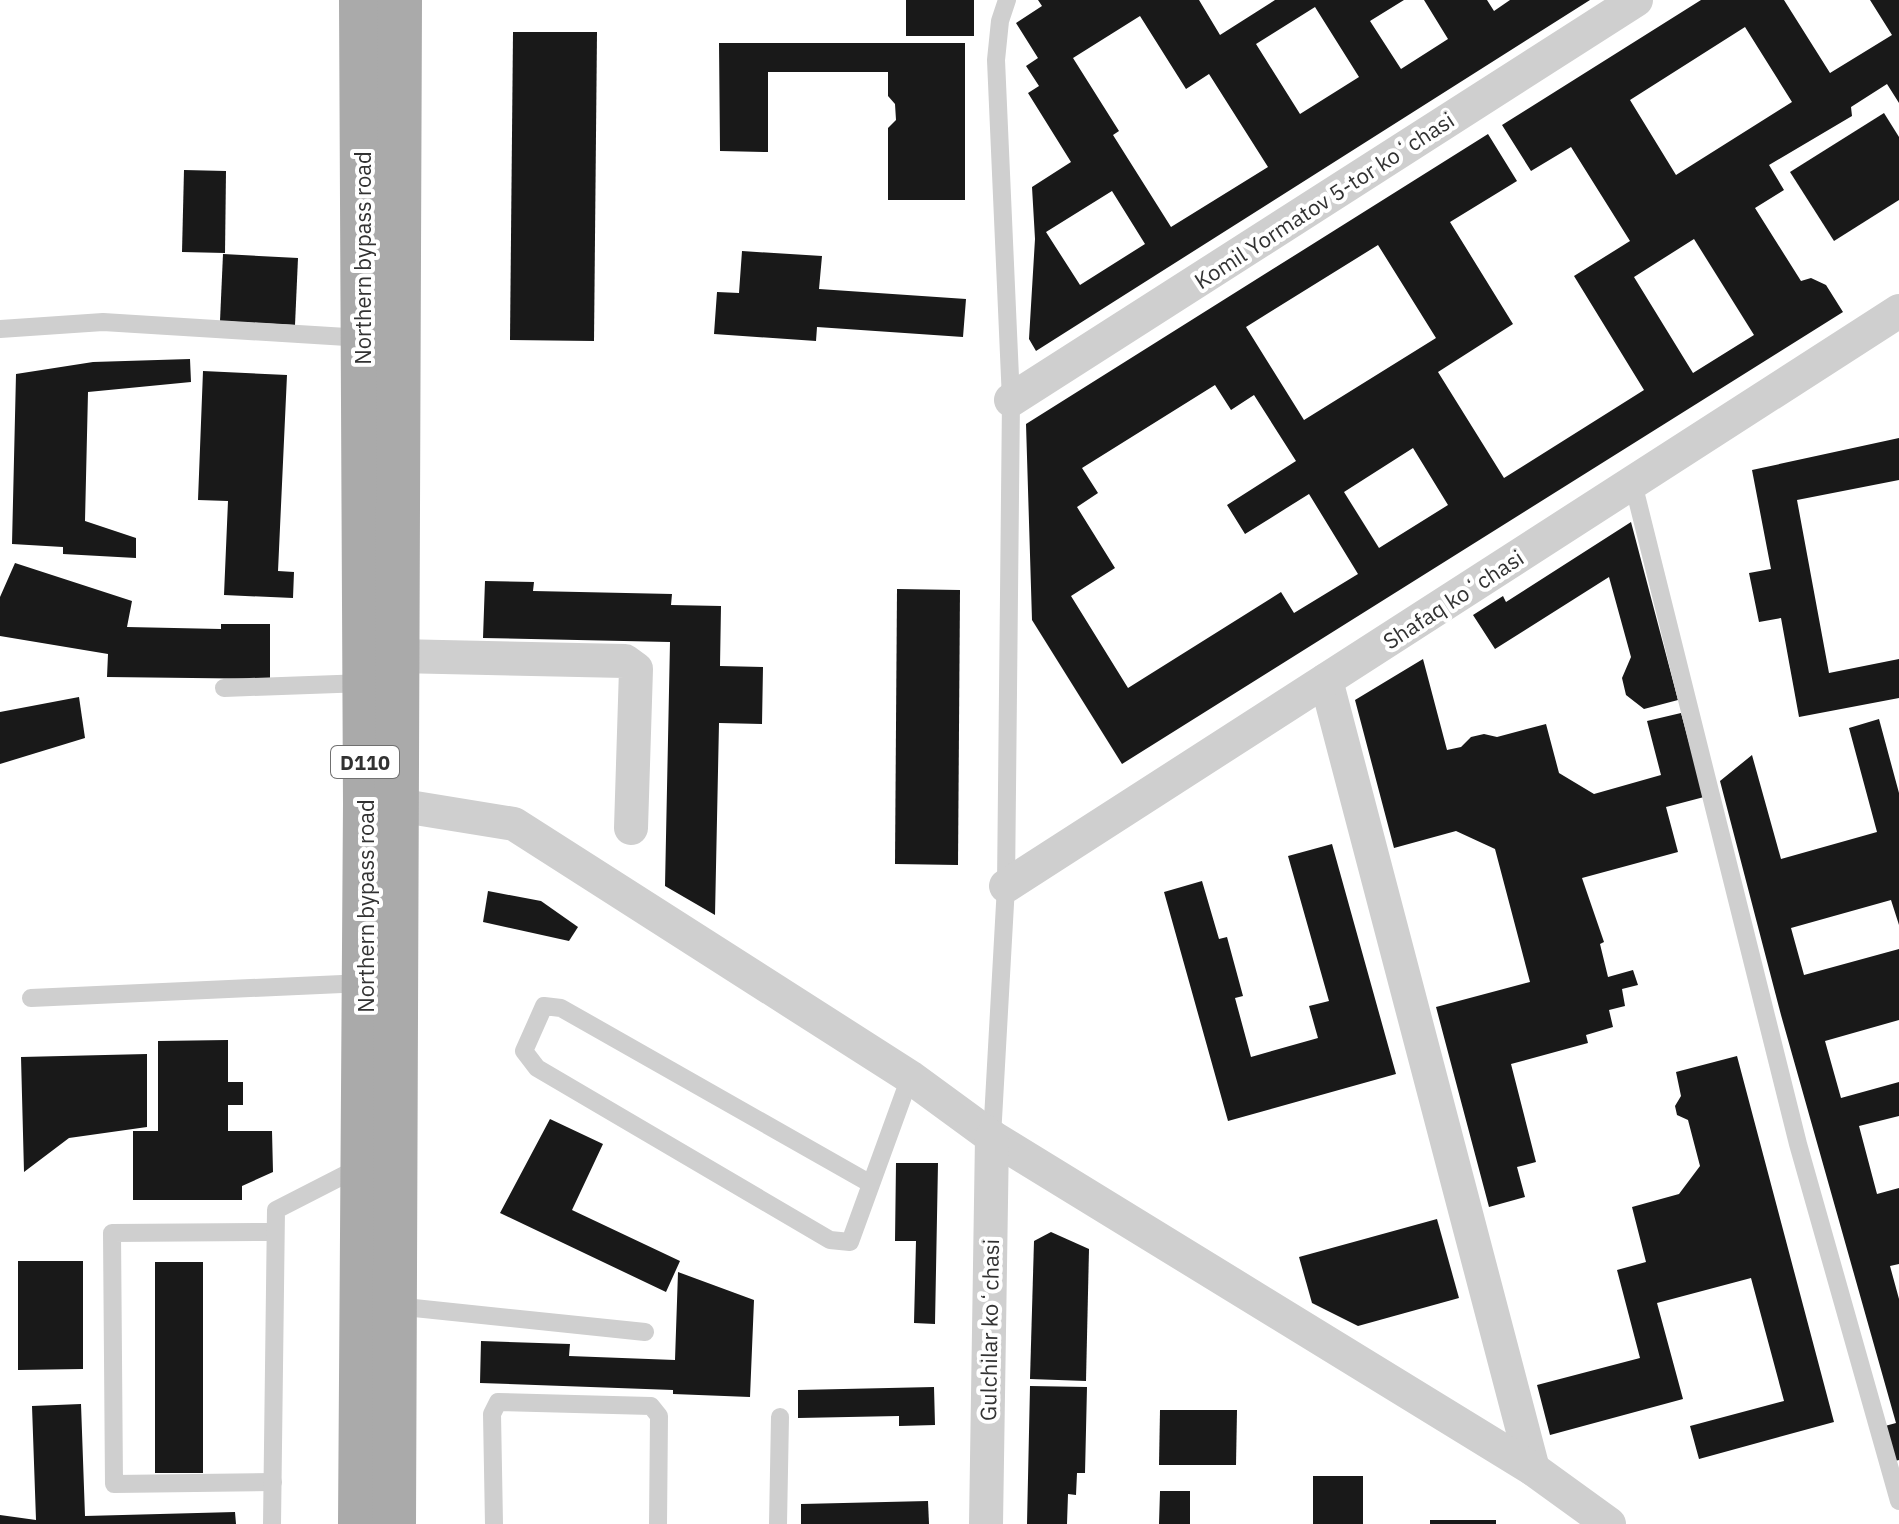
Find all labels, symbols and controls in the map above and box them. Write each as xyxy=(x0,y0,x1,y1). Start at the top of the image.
street label: Komil Yormatov 5-tor koʻchasi xyxy=(1189,105,1459,295)
street label: Northern bypass road xyxy=(348,151,377,365)
street label: Shafaq koʻchasi xyxy=(1377,543,1529,655)
road number: D110 xyxy=(331,746,399,778)
street label: Northern bypass road xyxy=(351,799,380,1013)
street label: Gulchilar koʻchasi xyxy=(973,1239,1005,1421)

